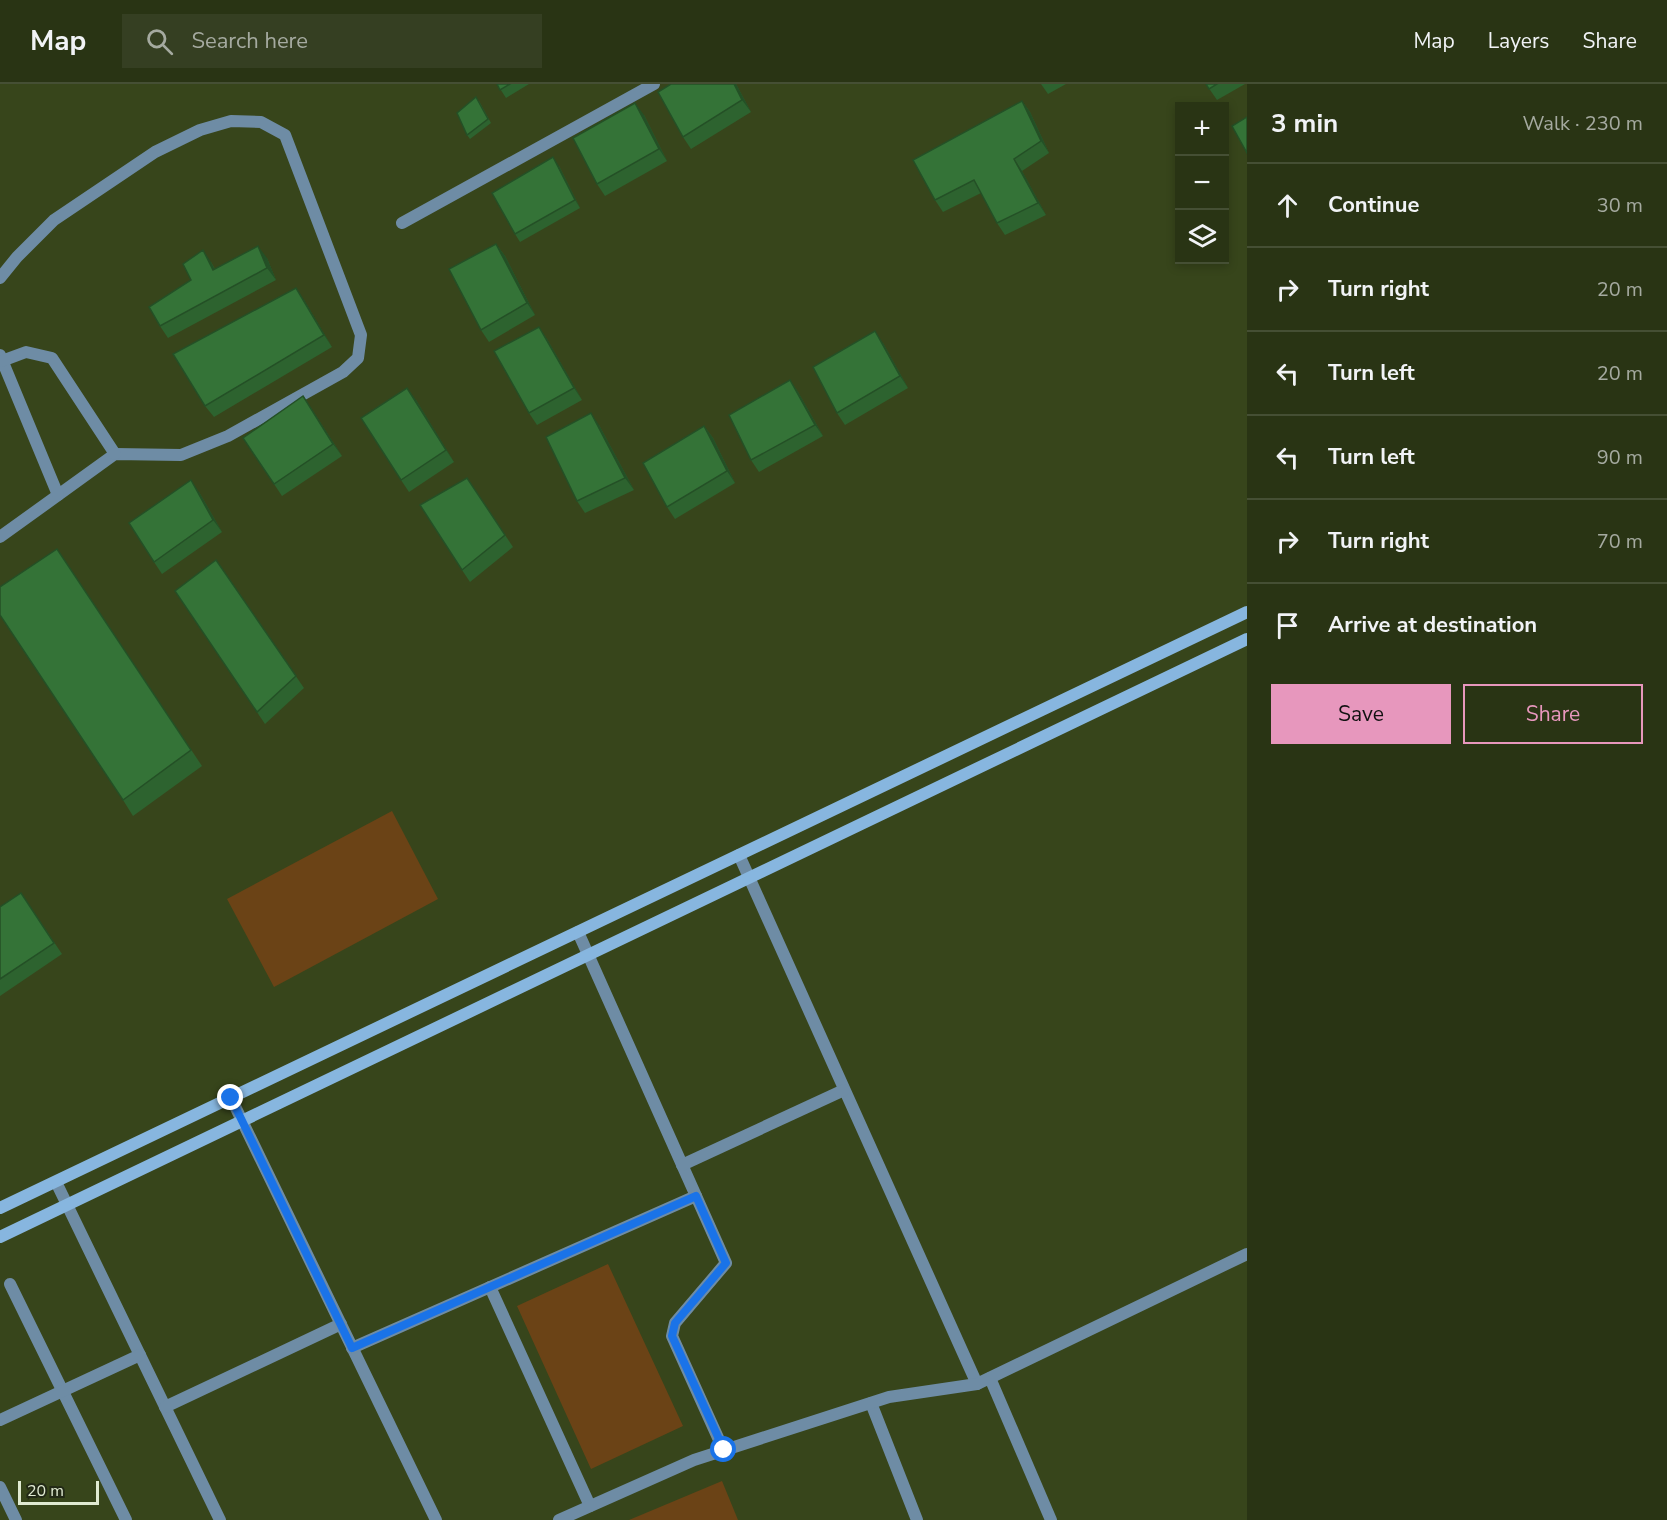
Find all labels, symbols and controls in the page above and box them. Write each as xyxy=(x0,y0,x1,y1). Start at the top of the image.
search box xyxy=(122,14,542,68)
text: Map xyxy=(30,22,86,60)
icon: search xyxy=(143,25,176,58)
text: Search here xyxy=(191,26,308,56)
text: Map xyxy=(1413,27,1455,55)
text: Layers xyxy=(1488,27,1549,55)
text: Share xyxy=(1582,27,1637,55)
map controls xyxy=(1175,102,1229,264)
button: + xyxy=(1175,102,1229,156)
text: 3 min xyxy=(1271,106,1338,141)
text: Walk · 230 m xyxy=(1523,110,1643,137)
button: − xyxy=(1175,156,1229,210)
icon: ahead xyxy=(1271,189,1304,222)
text: Continue xyxy=(1328,190,1419,220)
text: 30 m xyxy=(1597,192,1643,219)
button: layers xyxy=(1175,210,1229,264)
icon: right xyxy=(1271,273,1304,306)
text: Turn right xyxy=(1328,274,1429,304)
text: 20 m xyxy=(1597,276,1643,303)
icon: left xyxy=(1271,357,1304,390)
text: Turn left xyxy=(1328,358,1415,388)
text: 20 m xyxy=(1597,360,1643,387)
icon: left xyxy=(1271,441,1304,474)
text: Turn left xyxy=(1328,442,1415,472)
text: 90 m xyxy=(1597,444,1643,471)
icon: right xyxy=(1271,525,1304,558)
text: Turn right xyxy=(1328,526,1429,556)
text: 70 m xyxy=(1597,528,1643,555)
icon: arrive xyxy=(1271,609,1304,642)
text: Arrive at destination xyxy=(1328,610,1537,640)
button: Save xyxy=(1271,684,1451,744)
button: Share xyxy=(1463,684,1643,744)
route end xyxy=(217,1084,243,1110)
route start xyxy=(710,1436,736,1462)
scale bar xyxy=(18,1478,99,1506)
text: 20 m xyxy=(27,1480,64,1502)

